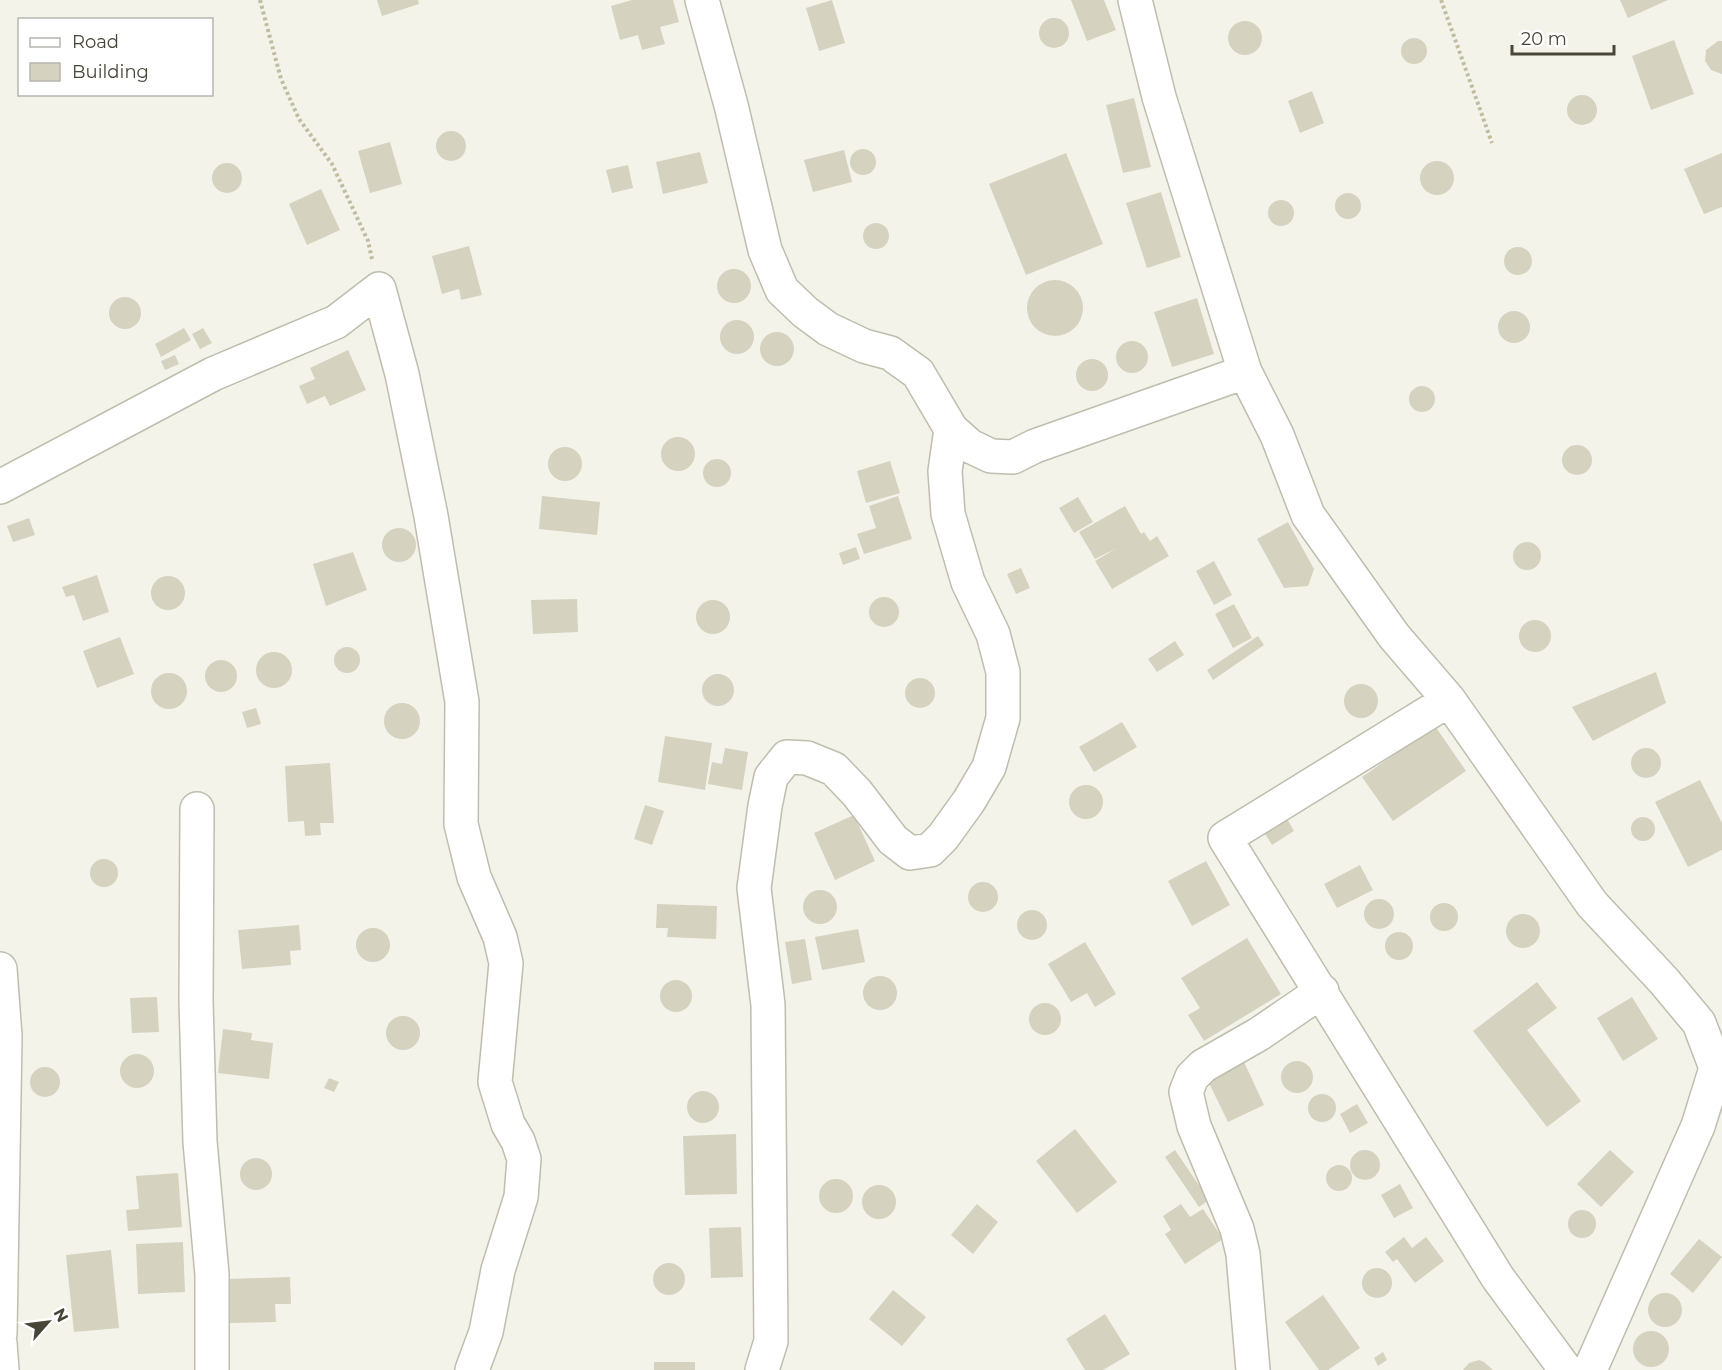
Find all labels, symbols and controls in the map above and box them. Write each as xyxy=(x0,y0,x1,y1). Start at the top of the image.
legend xyxy=(18,18,213,96)
scale bar xyxy=(1512,18,1614,56)
text: 20 m xyxy=(1521,28,1567,50)
text: Road xyxy=(72,31,119,53)
text: Building xyxy=(72,61,149,83)
north arrow xyxy=(18,1292,78,1352)
text: N xyxy=(49,1305,72,1325)

